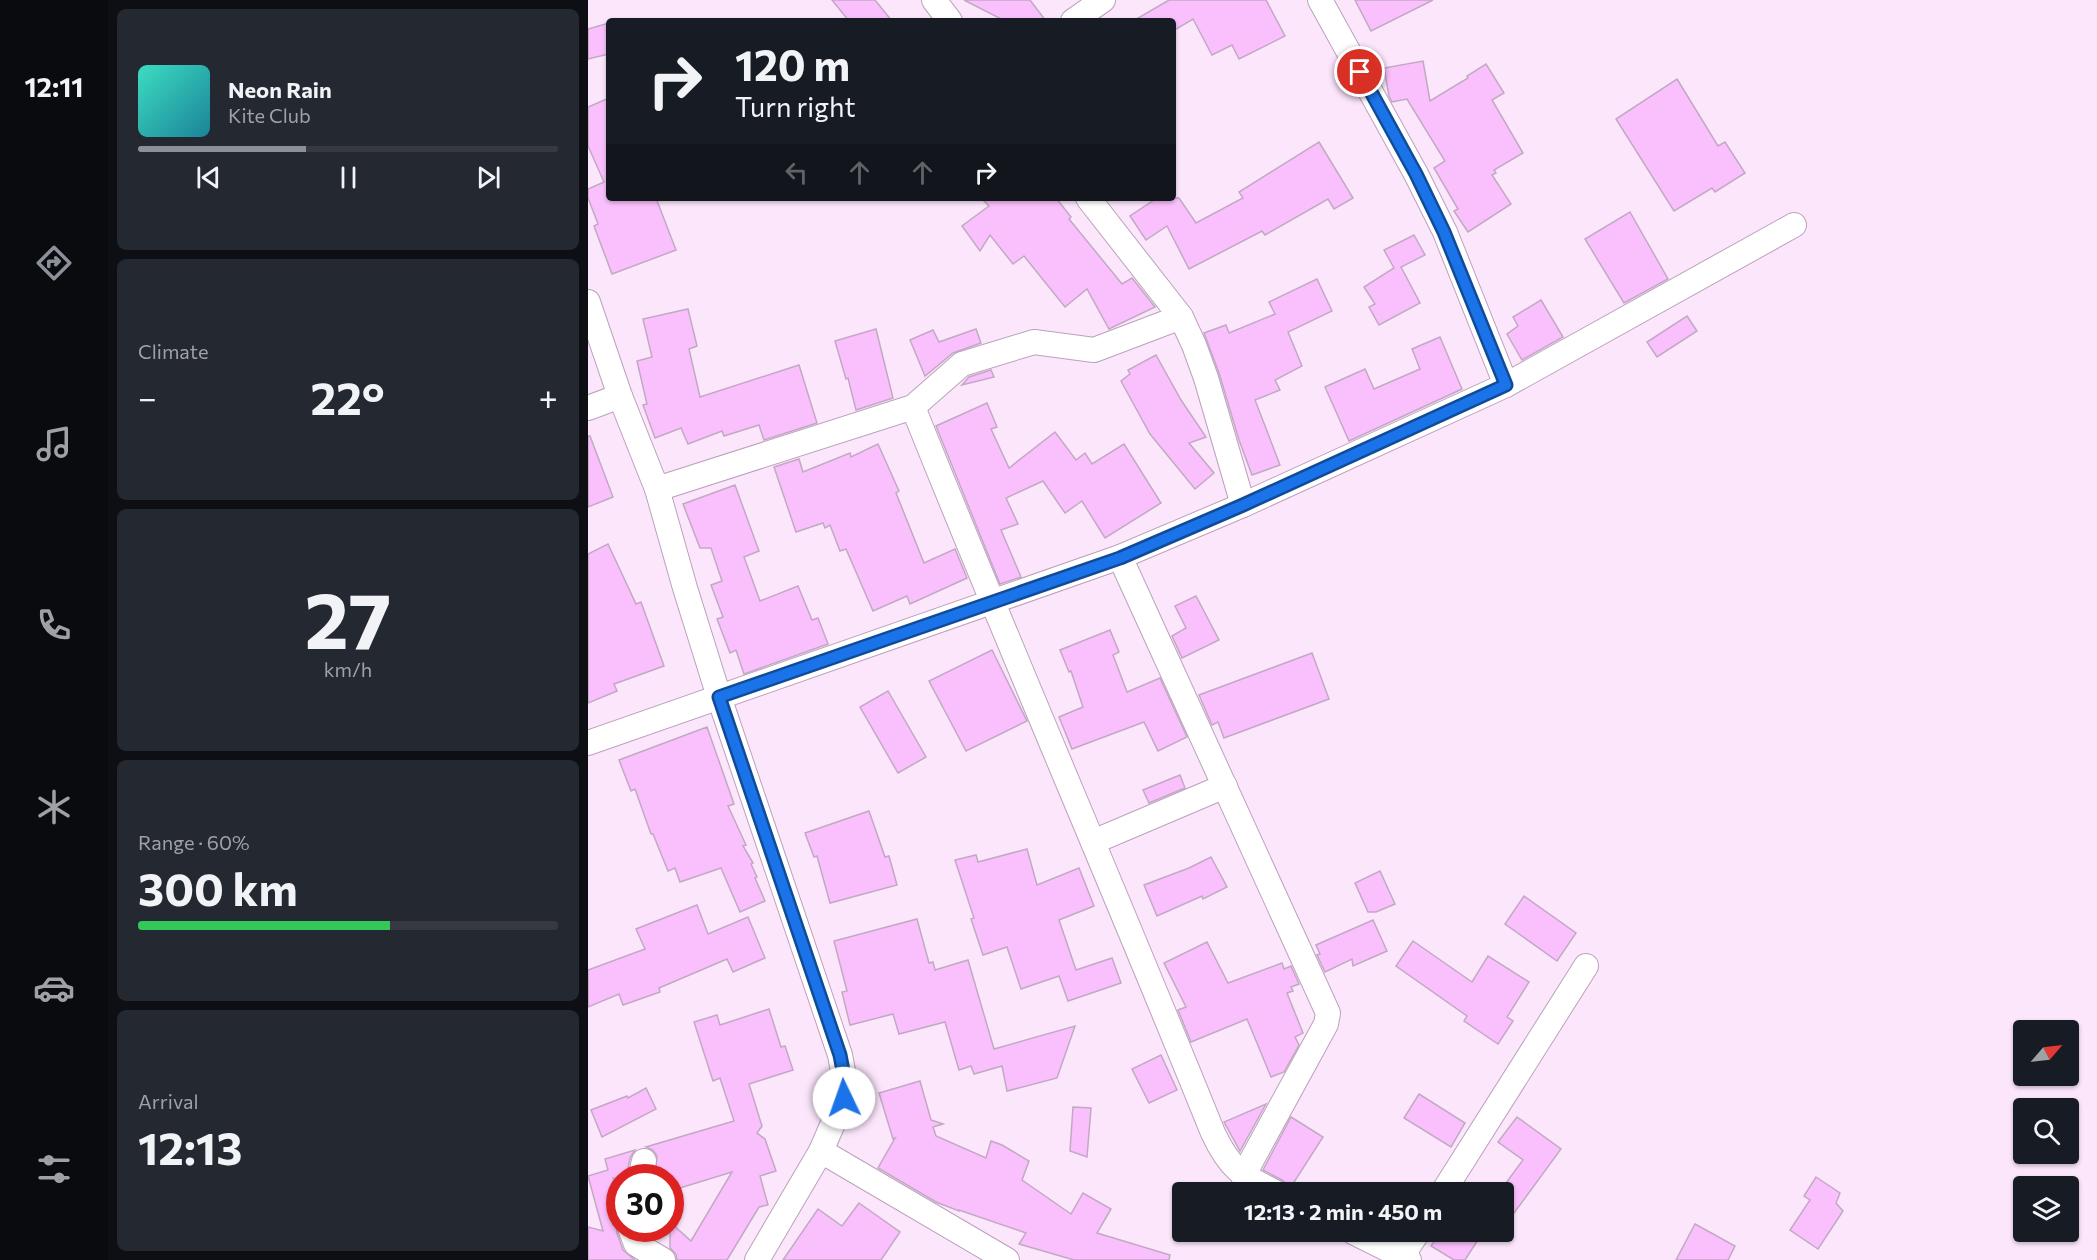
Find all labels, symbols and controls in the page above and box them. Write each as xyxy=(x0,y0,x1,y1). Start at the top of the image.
text: 120 m xyxy=(735,38,850,90)
icon: right xyxy=(636,42,714,120)
pin xyxy=(1334,46,1385,97)
icon: arrive xyxy=(1343,55,1376,88)
text: 12:11 xyxy=(24,70,84,103)
text: Neon Rain xyxy=(228,76,332,103)
text: Turn right xyxy=(735,90,855,123)
text: Kite Club xyxy=(228,103,311,127)
icon: left xyxy=(780,156,813,189)
icon: ahead xyxy=(843,156,876,189)
icon: ahead xyxy=(906,156,939,189)
icon: right xyxy=(969,156,1002,189)
icon: previous xyxy=(192,161,225,194)
icon: pause xyxy=(332,161,365,194)
icon: next xyxy=(472,161,505,194)
icon: directions xyxy=(33,242,75,284)
text: Climate xyxy=(138,339,208,363)
text: 22° xyxy=(311,369,385,424)
text: − xyxy=(138,376,157,417)
text: + xyxy=(539,376,558,417)
icon: music xyxy=(33,423,75,465)
text: 27 xyxy=(305,570,391,665)
icon: phone xyxy=(33,604,75,646)
text: km/h xyxy=(324,657,372,681)
icon: climate xyxy=(33,786,75,828)
text: Range · 60% xyxy=(138,830,250,854)
text: 300 km xyxy=(138,860,298,915)
icon: car xyxy=(33,967,75,1009)
north arrow xyxy=(2013,1020,2079,1086)
map controls xyxy=(2013,1020,2079,1242)
position arrow xyxy=(812,1066,876,1130)
text: Arrival xyxy=(138,1089,199,1113)
button: search xyxy=(2013,1098,2079,1164)
text: 12:13 xyxy=(138,1119,242,1174)
icon: filters xyxy=(33,1148,75,1190)
speed limit sign: 30 xyxy=(606,1164,684,1242)
button: layers xyxy=(2013,1176,2079,1242)
text: 12:13 · 2 min · 450 m xyxy=(1244,1198,1442,1225)

